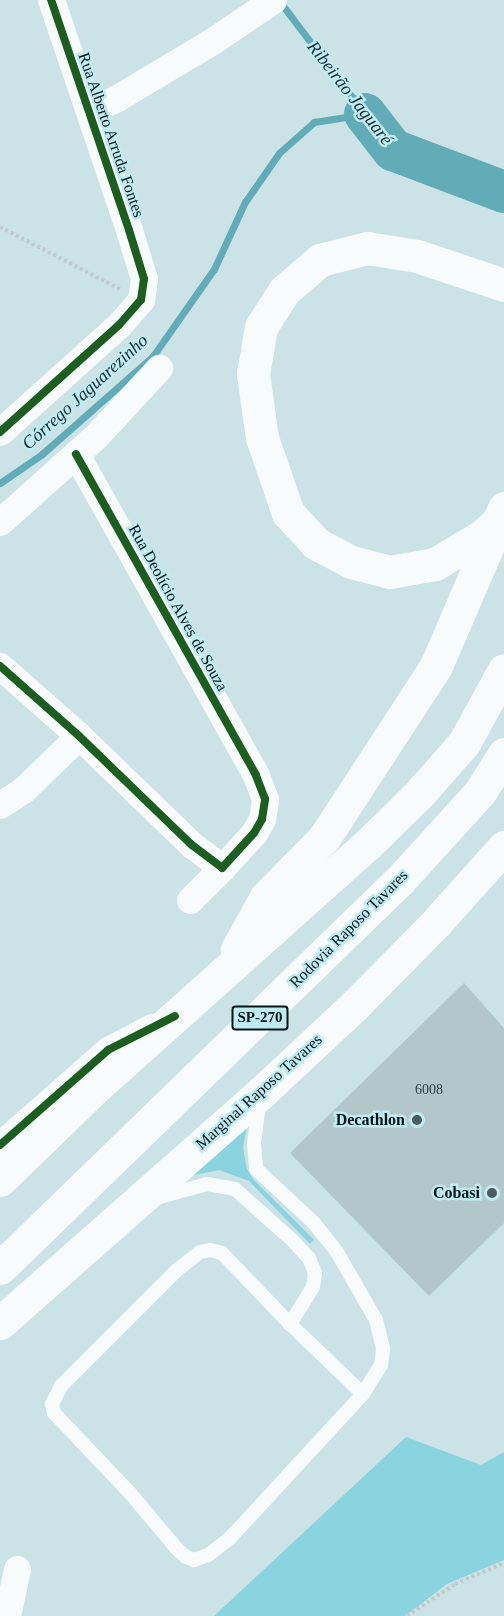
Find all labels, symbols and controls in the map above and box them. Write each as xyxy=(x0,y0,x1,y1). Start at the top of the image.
water label: Ribeirão Jaguaré xyxy=(303,37,397,149)
street label: Rua Alberto Arruda Fontes xyxy=(73,49,149,221)
water label: Córrego Jaguarezinho xyxy=(18,330,152,454)
street label: Rua Deolício Alves de Souza xyxy=(124,521,232,695)
street label: Rodovia Raposo Tavares xyxy=(286,866,412,992)
road number: SP-270 xyxy=(232,1006,288,1030)
street label: Marginal Raposo Tavares xyxy=(192,1030,326,1154)
house number: 6008 xyxy=(415,1082,443,1098)
place label: Decathlon xyxy=(336,1110,405,1130)
marker: Decathlon xyxy=(410,1113,424,1127)
place label: Cobasi xyxy=(433,1183,480,1203)
marker: Cobasi xyxy=(485,1186,499,1200)

